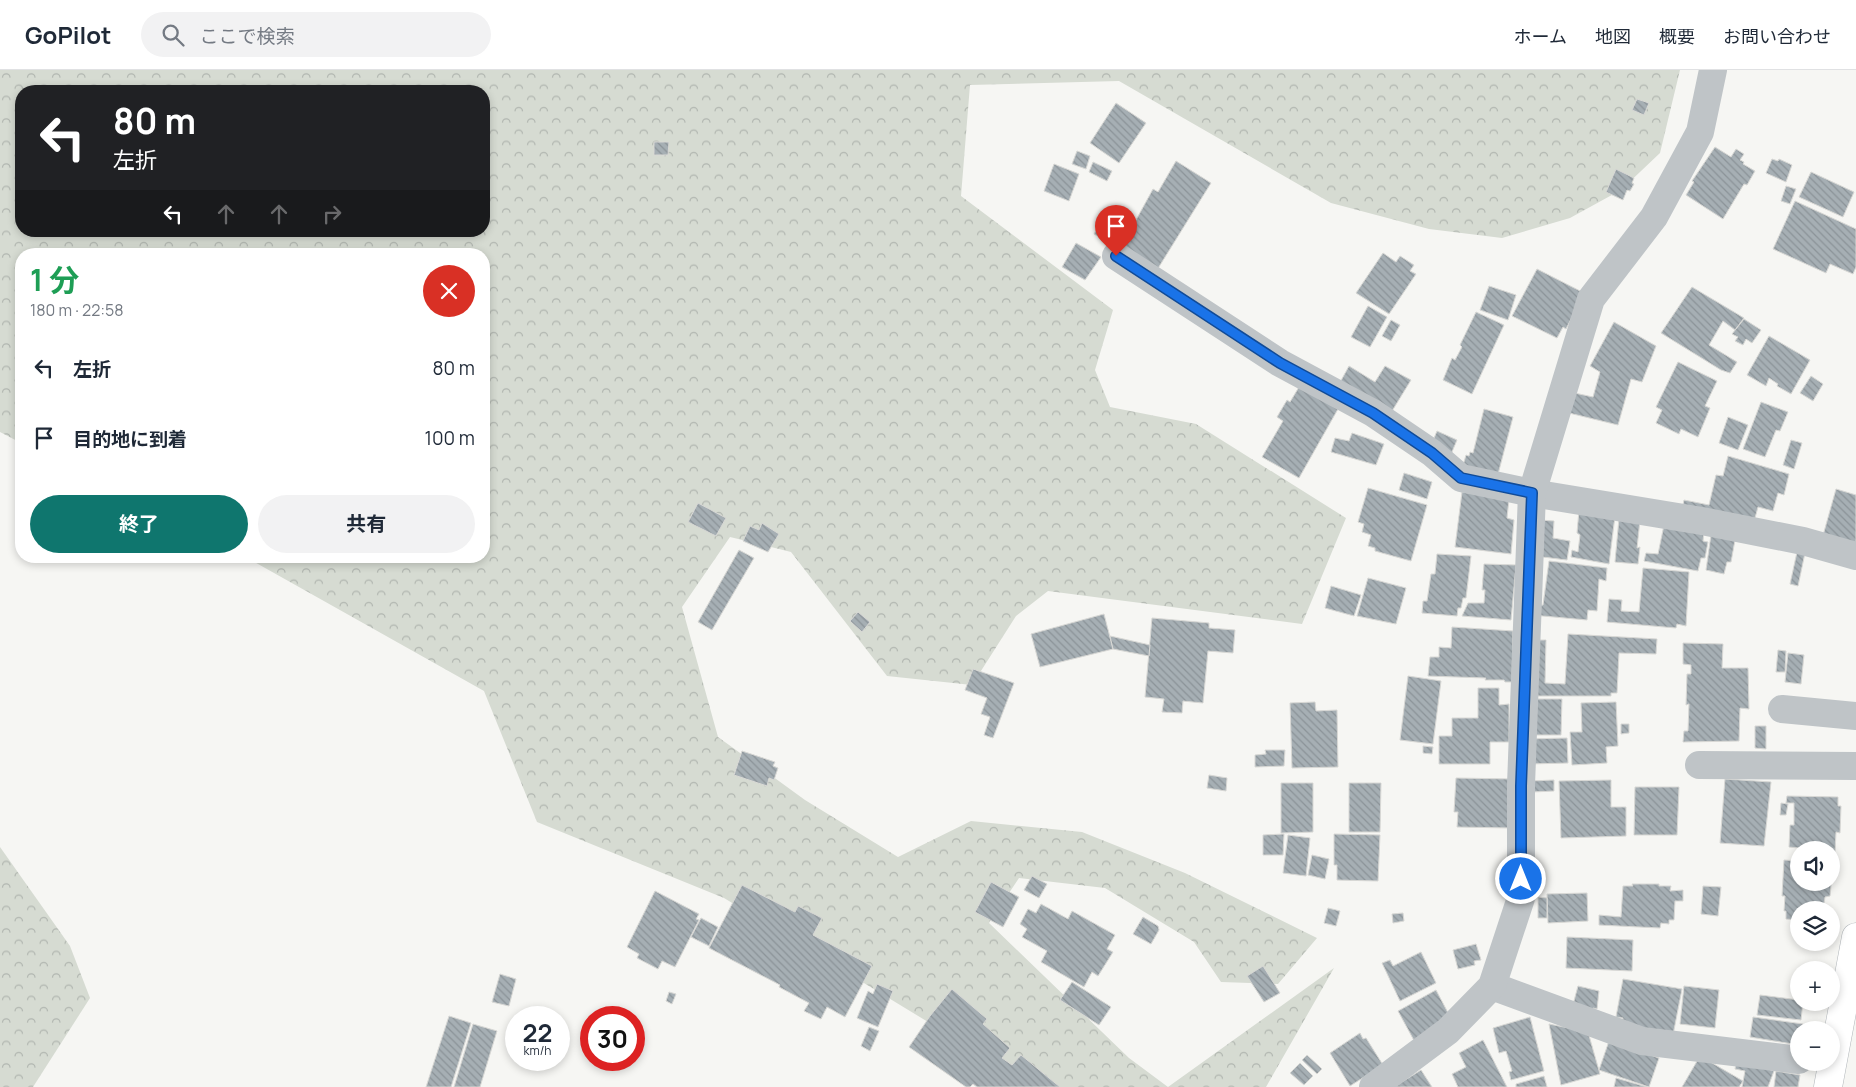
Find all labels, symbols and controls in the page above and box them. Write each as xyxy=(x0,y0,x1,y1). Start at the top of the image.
search box xyxy=(141,12,491,57)
text: GoPilot xyxy=(25,18,111,51)
icon: search xyxy=(159,21,187,49)
text: ここで検索 xyxy=(199,23,294,49)
text: ホーム xyxy=(1514,24,1567,48)
text: 地図 xyxy=(1595,24,1631,48)
text: 概要 xyxy=(1659,24,1695,48)
text: お問い合わせ xyxy=(1723,24,1831,48)
text: 80 m xyxy=(113,97,196,145)
icon: left xyxy=(30,105,95,170)
text: 左折 xyxy=(113,145,157,175)
icon: left xyxy=(159,200,187,228)
icon: ahead xyxy=(212,200,240,228)
icon: ahead xyxy=(265,200,293,228)
icon: right xyxy=(318,200,346,228)
pin xyxy=(1095,205,1137,256)
icon: arrive xyxy=(1102,212,1130,240)
text: 1 分 xyxy=(30,259,79,300)
button: close xyxy=(423,265,475,317)
text: 180 m · 22:58 xyxy=(30,299,124,321)
icon: left xyxy=(30,354,58,382)
text: 80 m xyxy=(432,355,475,381)
text: 左折 xyxy=(73,356,111,382)
icon: arrive xyxy=(30,424,58,452)
text: 100 m xyxy=(424,425,475,451)
text: 目的地に到着 xyxy=(73,426,187,452)
button: 終了 xyxy=(30,495,248,553)
button: 共有 xyxy=(258,495,475,553)
map controls xyxy=(1790,841,1840,1071)
button: sound xyxy=(1790,841,1840,891)
position arrow xyxy=(1494,852,1546,904)
button: layers xyxy=(1790,901,1840,951)
button: + xyxy=(1790,961,1840,1011)
speed limit sign: 30 xyxy=(580,1006,645,1071)
text: 22 xyxy=(523,1015,552,1050)
button: − xyxy=(1790,1021,1840,1071)
text: km/h xyxy=(524,1042,551,1059)

